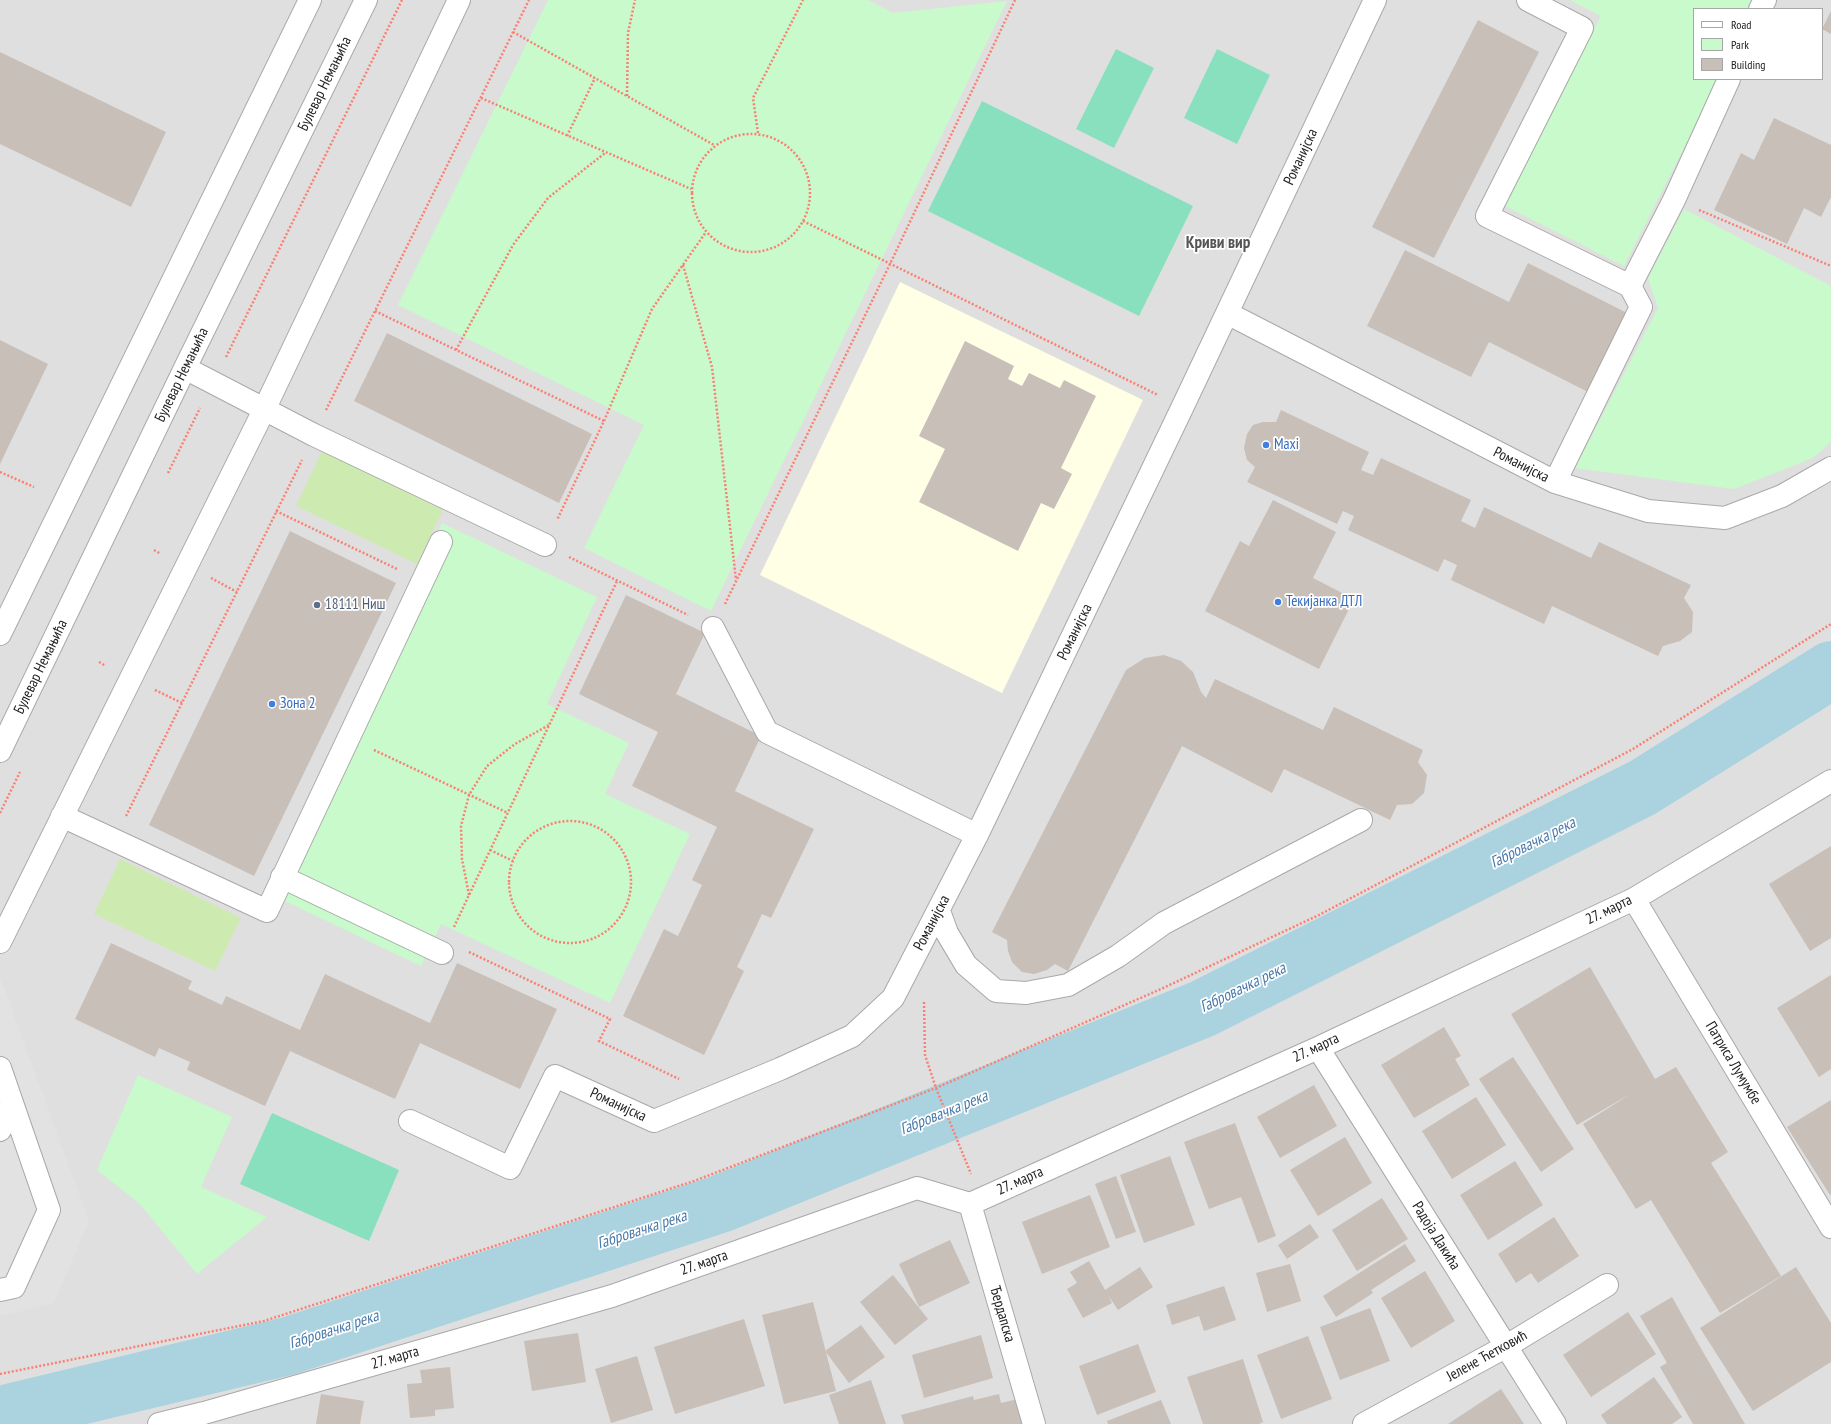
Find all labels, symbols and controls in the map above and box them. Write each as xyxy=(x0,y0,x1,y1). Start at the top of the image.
legend xyxy=(1693,8,1823,80)
text: Road xyxy=(1731,17,1751,32)
street label: Булевар Немањића xyxy=(294,34,356,134)
text: Park xyxy=(1731,37,1749,52)
text: Building xyxy=(1731,57,1766,72)
street label: Романијска xyxy=(1280,126,1322,188)
district label: Криви вир xyxy=(1186,233,1250,253)
street label: Булевар Немањића xyxy=(151,325,213,425)
place label: Maxi xyxy=(1274,436,1299,454)
marker: Maxi xyxy=(1261,440,1271,450)
street label: Романијска xyxy=(1490,443,1552,487)
place label: Текијанка ДТЛ xyxy=(1286,593,1362,611)
place label: 18111 Ниш xyxy=(325,596,385,614)
marker: Текијанка ДТЛ xyxy=(1273,597,1283,607)
marker: 18111 Ниш xyxy=(312,600,322,610)
street label: Романијска xyxy=(1054,601,1096,663)
street label: Булевар Немањића xyxy=(10,617,72,717)
place label: Зона 2 xyxy=(280,695,315,713)
marker: Зона 2 xyxy=(267,699,277,709)
water label: Габровачка река xyxy=(1487,813,1579,873)
street label: 27. марта xyxy=(1583,891,1635,929)
street label: Романијска xyxy=(910,892,954,954)
water label: Габровачка река xyxy=(1197,959,1289,1017)
street label: Патриса Лумумбе xyxy=(1701,1018,1765,1108)
street label: 27. марта xyxy=(1290,1029,1342,1067)
street label: Романијска xyxy=(587,1084,649,1126)
water label: Габровачка река xyxy=(897,1087,991,1139)
street label: 27. марта xyxy=(994,1163,1046,1199)
street label: Радоја Дакића xyxy=(1408,1199,1464,1273)
water label: Габровачка река xyxy=(595,1207,689,1253)
street label: 27. марта xyxy=(678,1247,730,1279)
street label: Ђердапска xyxy=(985,1284,1019,1344)
water label: Габровачка река xyxy=(287,1307,381,1353)
street label: Јелене Ћетковић xyxy=(1444,1326,1530,1386)
street label: 27. марта xyxy=(369,1343,421,1373)

